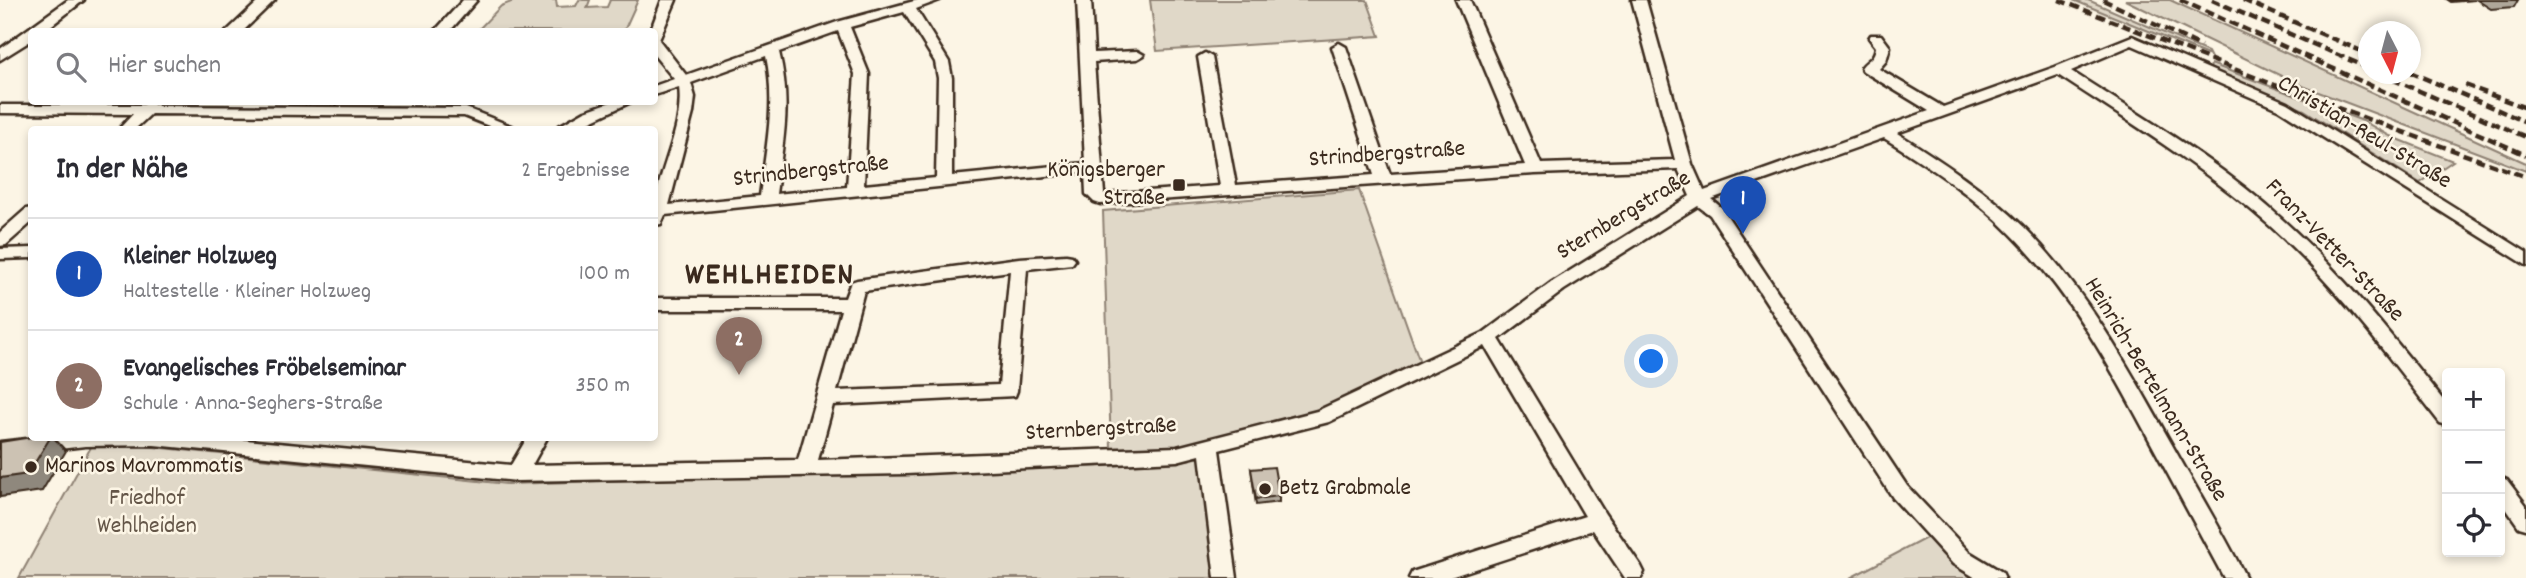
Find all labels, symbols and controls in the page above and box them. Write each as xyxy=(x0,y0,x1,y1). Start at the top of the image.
north arrow xyxy=(2358,21,2421,84)
search box xyxy=(28,28,658,105)
icon: search xyxy=(52,48,90,86)
text: Hier suchen xyxy=(108,48,221,85)
street label: Christian-Reul-Straße xyxy=(2270,67,2458,199)
street label: Strindbergstraße xyxy=(1308,133,1466,177)
street label: Strindbergstraße xyxy=(731,147,891,197)
text: In der Nähe xyxy=(56,150,188,193)
place label: Königsberger Straße xyxy=(1047,154,1165,216)
text: 2 Ergebnisse xyxy=(521,155,630,188)
street label: Sternbergstraße xyxy=(1550,162,1698,270)
street label: Franz-Vetter-Straße xyxy=(2256,171,2412,331)
pin: 1 xyxy=(1720,176,1766,234)
marker: Königsberger Straße xyxy=(1171,177,1187,193)
text: Kleiner Holzweg xyxy=(123,239,277,276)
district label: WEHLHEIDEN xyxy=(685,254,855,300)
text: 1 xyxy=(76,258,82,291)
text: 100 m xyxy=(579,258,630,291)
street label: Heinrich-Bertelmann-Straße xyxy=(2074,271,2236,509)
text: Haltestelle · Kleiner Holzweg xyxy=(123,276,371,309)
pin: 2 xyxy=(716,317,762,375)
your location xyxy=(1634,344,1668,378)
text: Evangelisches Fröbelseminar xyxy=(123,351,406,388)
map controls xyxy=(2442,368,2505,557)
button: + xyxy=(2442,368,2505,431)
text: 2 xyxy=(74,370,84,403)
text: 350 m xyxy=(576,370,630,403)
text: Schule · Anna-Seghers-Straße xyxy=(123,388,383,421)
street label: Sternbergstraße xyxy=(1024,409,1178,451)
button: − xyxy=(2442,431,2505,494)
place label: Marinos Mavrommatis xyxy=(45,450,243,484)
marker: Marinos Mavrommatis xyxy=(23,459,39,475)
place label: Betz Grabmale xyxy=(1279,472,1411,506)
marker: Betz Grabmale xyxy=(1257,481,1273,497)
park label: Friedhof Wehlheiden xyxy=(97,482,197,544)
button: locate xyxy=(2442,494,2505,557)

